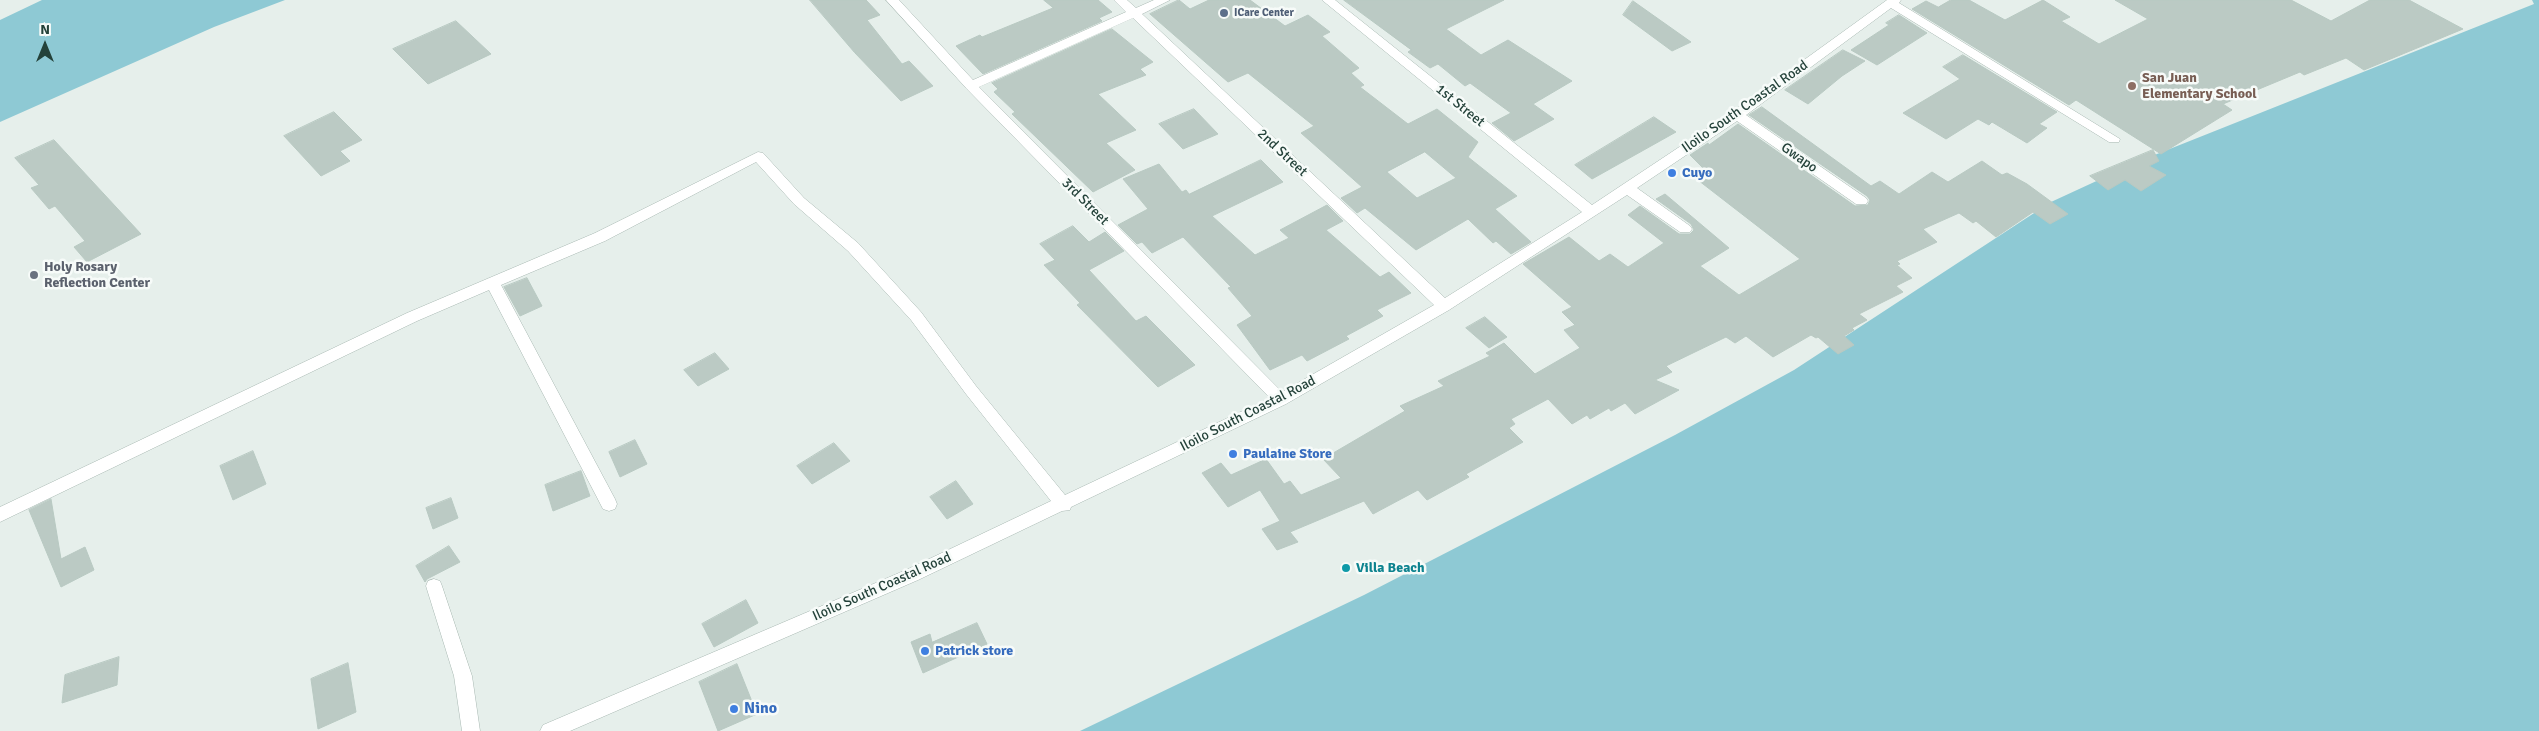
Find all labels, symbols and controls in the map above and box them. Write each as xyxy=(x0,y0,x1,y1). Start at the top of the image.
place label: ICare Center xyxy=(1234,6,1294,20)
marker: ICare Center xyxy=(1218,7,1230,19)
north arrow xyxy=(20,20,70,70)
text: N xyxy=(40,21,50,38)
street label: Iloilo South Coastal Road xyxy=(1679,57,1811,157)
place label: San Juan Elementary School xyxy=(2142,70,2257,102)
marker: San Juan Elementary School xyxy=(2126,80,2138,92)
street label: 1st Street xyxy=(1432,81,1488,131)
street label: 2nd Street xyxy=(1254,126,1310,180)
street label: Gwapo xyxy=(1777,139,1821,177)
place label: Cuyo xyxy=(1682,165,1712,181)
marker: Cuyo xyxy=(1666,167,1678,179)
street label: 3rd Street xyxy=(1058,175,1112,229)
place label: Holy Rosary Reflection Center xyxy=(44,259,150,292)
marker: Holy Rosary Reflection Center xyxy=(28,269,40,281)
street label: Iloilo South Coastal Road xyxy=(1177,373,1319,455)
place label: Paulaine Store xyxy=(1243,446,1332,462)
marker: Paulaine Store xyxy=(1227,448,1239,460)
street label: Iloilo South Coastal Road xyxy=(810,549,954,625)
place label: Villa Beach xyxy=(1356,560,1425,576)
marker: Villa Beach xyxy=(1340,562,1352,574)
place label: Patrick store xyxy=(935,643,1013,659)
marker: Patrick store xyxy=(919,645,931,657)
place label: Nino xyxy=(744,699,777,719)
marker: Nino xyxy=(728,703,740,715)

